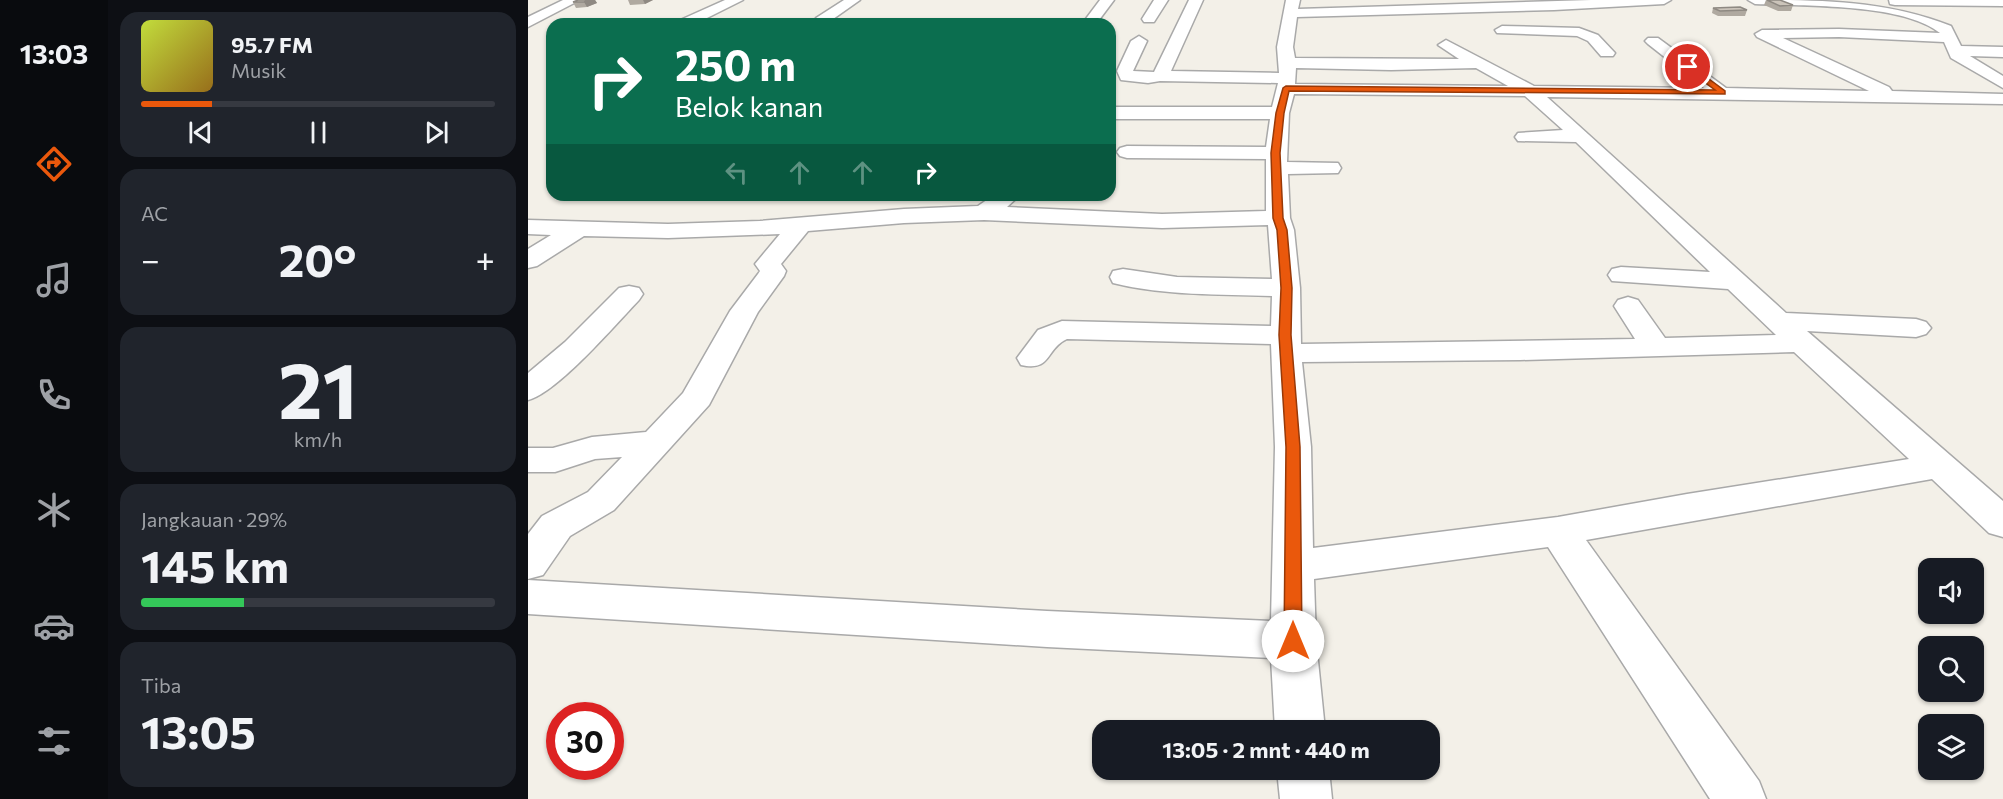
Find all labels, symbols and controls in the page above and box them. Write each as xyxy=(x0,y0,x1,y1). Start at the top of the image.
text: 95.7 FM xyxy=(231,31,313,58)
text: 13:03 xyxy=(20,37,88,70)
text: 250 m xyxy=(675,38,796,90)
pin xyxy=(1662,41,1713,92)
icon: right xyxy=(576,42,654,120)
icon: arrive xyxy=(1671,50,1704,83)
text: Musik xyxy=(231,58,286,82)
text: Belok kanan xyxy=(675,90,823,123)
icon: previous xyxy=(184,116,217,149)
icon: pause xyxy=(302,116,335,149)
icon: next xyxy=(420,116,453,149)
icon: directions xyxy=(33,143,75,185)
icon: left xyxy=(720,156,753,189)
icon: ahead xyxy=(783,156,816,189)
icon: ahead xyxy=(846,156,879,189)
icon: right xyxy=(909,156,942,189)
text: AC xyxy=(141,201,168,225)
text: 20° xyxy=(279,231,357,286)
text: − xyxy=(141,238,160,279)
text: + xyxy=(476,238,495,279)
icon: music xyxy=(33,259,75,301)
text: 21 xyxy=(278,340,358,435)
icon: phone xyxy=(33,374,75,416)
text: km/h xyxy=(294,427,342,451)
icon: climate xyxy=(33,489,75,531)
text: Jangkauan · 29% xyxy=(141,507,287,531)
text: 145 km xyxy=(141,537,289,592)
map controls xyxy=(1918,558,1984,780)
button: sound xyxy=(1918,558,1984,624)
icon: car xyxy=(33,605,75,647)
position arrow xyxy=(1261,609,1325,673)
button: search xyxy=(1918,636,1984,702)
text: Tiba xyxy=(141,673,181,697)
speed limit sign: 30 xyxy=(546,702,624,780)
text: 13:05 xyxy=(141,703,256,758)
button: layers xyxy=(1918,714,1984,780)
icon: filters xyxy=(33,720,75,762)
text: 13:05 · 2 mnt · 440 m xyxy=(1162,736,1370,763)

